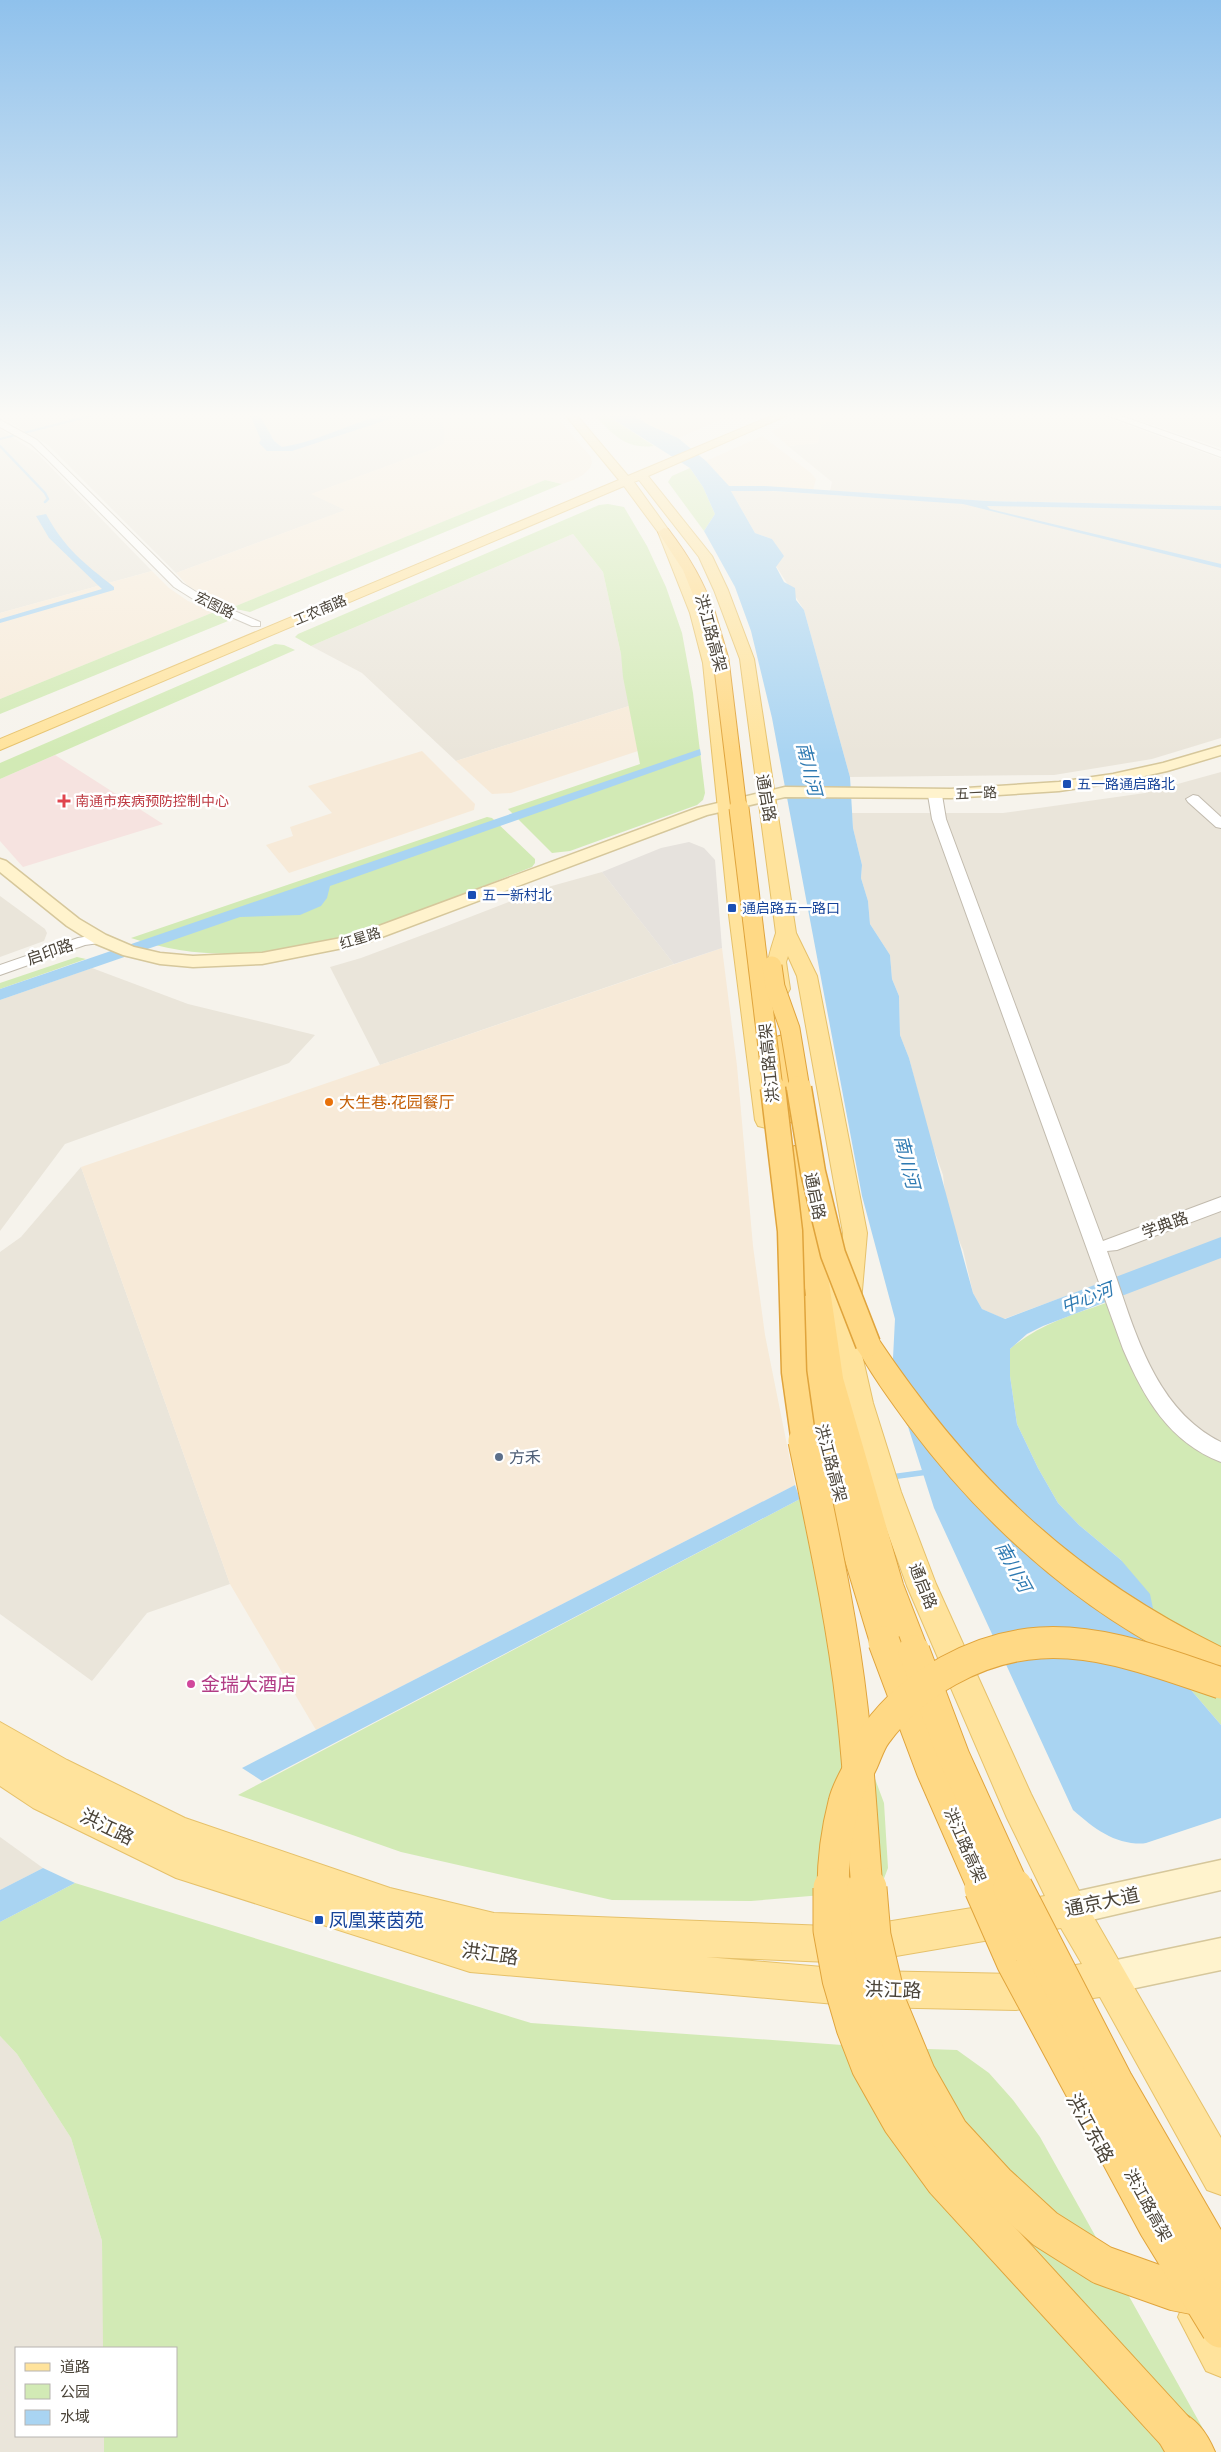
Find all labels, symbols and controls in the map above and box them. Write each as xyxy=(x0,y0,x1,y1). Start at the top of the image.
street label: 宏图路 xyxy=(192,588,238,622)
street label: 工农南路 xyxy=(291,591,349,629)
street label: 洪江路高架 xyxy=(691,592,731,674)
water label: 南川河 xyxy=(792,740,827,801)
street label: 通启路 xyxy=(752,773,780,823)
place label: 五一路通启路北 xyxy=(1077,775,1175,793)
marker: 五一路通启路北 xyxy=(1061,778,1073,790)
street label: 五一路 xyxy=(955,783,997,803)
place label: 南通市疾病预防控制中心 xyxy=(75,792,229,810)
marker: 南通市疾病预防控制中心 xyxy=(57,794,71,808)
place label: 五一新村北 xyxy=(482,886,552,904)
marker: 五一新村北 xyxy=(466,889,478,901)
place label: 通启路五一路口 xyxy=(742,899,840,917)
marker: 通启路五一路口 xyxy=(726,902,738,914)
street label: 红星路 xyxy=(337,923,383,953)
street label: 启印路 xyxy=(24,935,76,969)
street label: 洪江路高架 xyxy=(755,1022,783,1104)
place label: 大生巷·花园餐厅 xyxy=(339,1093,455,1112)
marker: 大生巷·花园餐厅 xyxy=(323,1096,335,1108)
water label: 南川河 xyxy=(890,1133,925,1194)
street label: 通启路 xyxy=(801,1171,829,1221)
street label: 学典路 xyxy=(1139,1208,1191,1242)
water label: 中心河 xyxy=(1058,1277,1119,1318)
street label: 洪江路高架 xyxy=(811,1422,851,1504)
place label: 方禾 xyxy=(509,1448,541,1467)
marker: 方禾 xyxy=(493,1451,505,1463)
water label: 南川河 xyxy=(990,1538,1037,1599)
street label: 通启路 xyxy=(905,1560,941,1612)
place label: 金瑞大酒店 xyxy=(201,1673,296,1696)
marker: 金瑞大酒店 xyxy=(185,1678,197,1690)
street label: 洪江路 xyxy=(76,1804,138,1850)
street label: 洪江路高架 xyxy=(940,1805,990,1885)
street label: 通京大道 xyxy=(1062,1883,1142,1921)
place label: 凤凰莱茵苑 xyxy=(329,1909,424,1932)
marker: 凤凰莱茵苑 xyxy=(313,1914,325,1926)
street label: 洪江路 xyxy=(460,1939,520,1969)
street label: 洪江路 xyxy=(864,1978,922,2002)
street label: 洪江东路 xyxy=(1062,2089,1118,2167)
street label: 洪江路高架 xyxy=(1120,2165,1176,2245)
legend xyxy=(15,2347,178,2437)
text: 道路 xyxy=(60,2358,90,2376)
text: 公园 xyxy=(60,2383,90,2401)
text: 水域 xyxy=(60,2408,90,2426)

